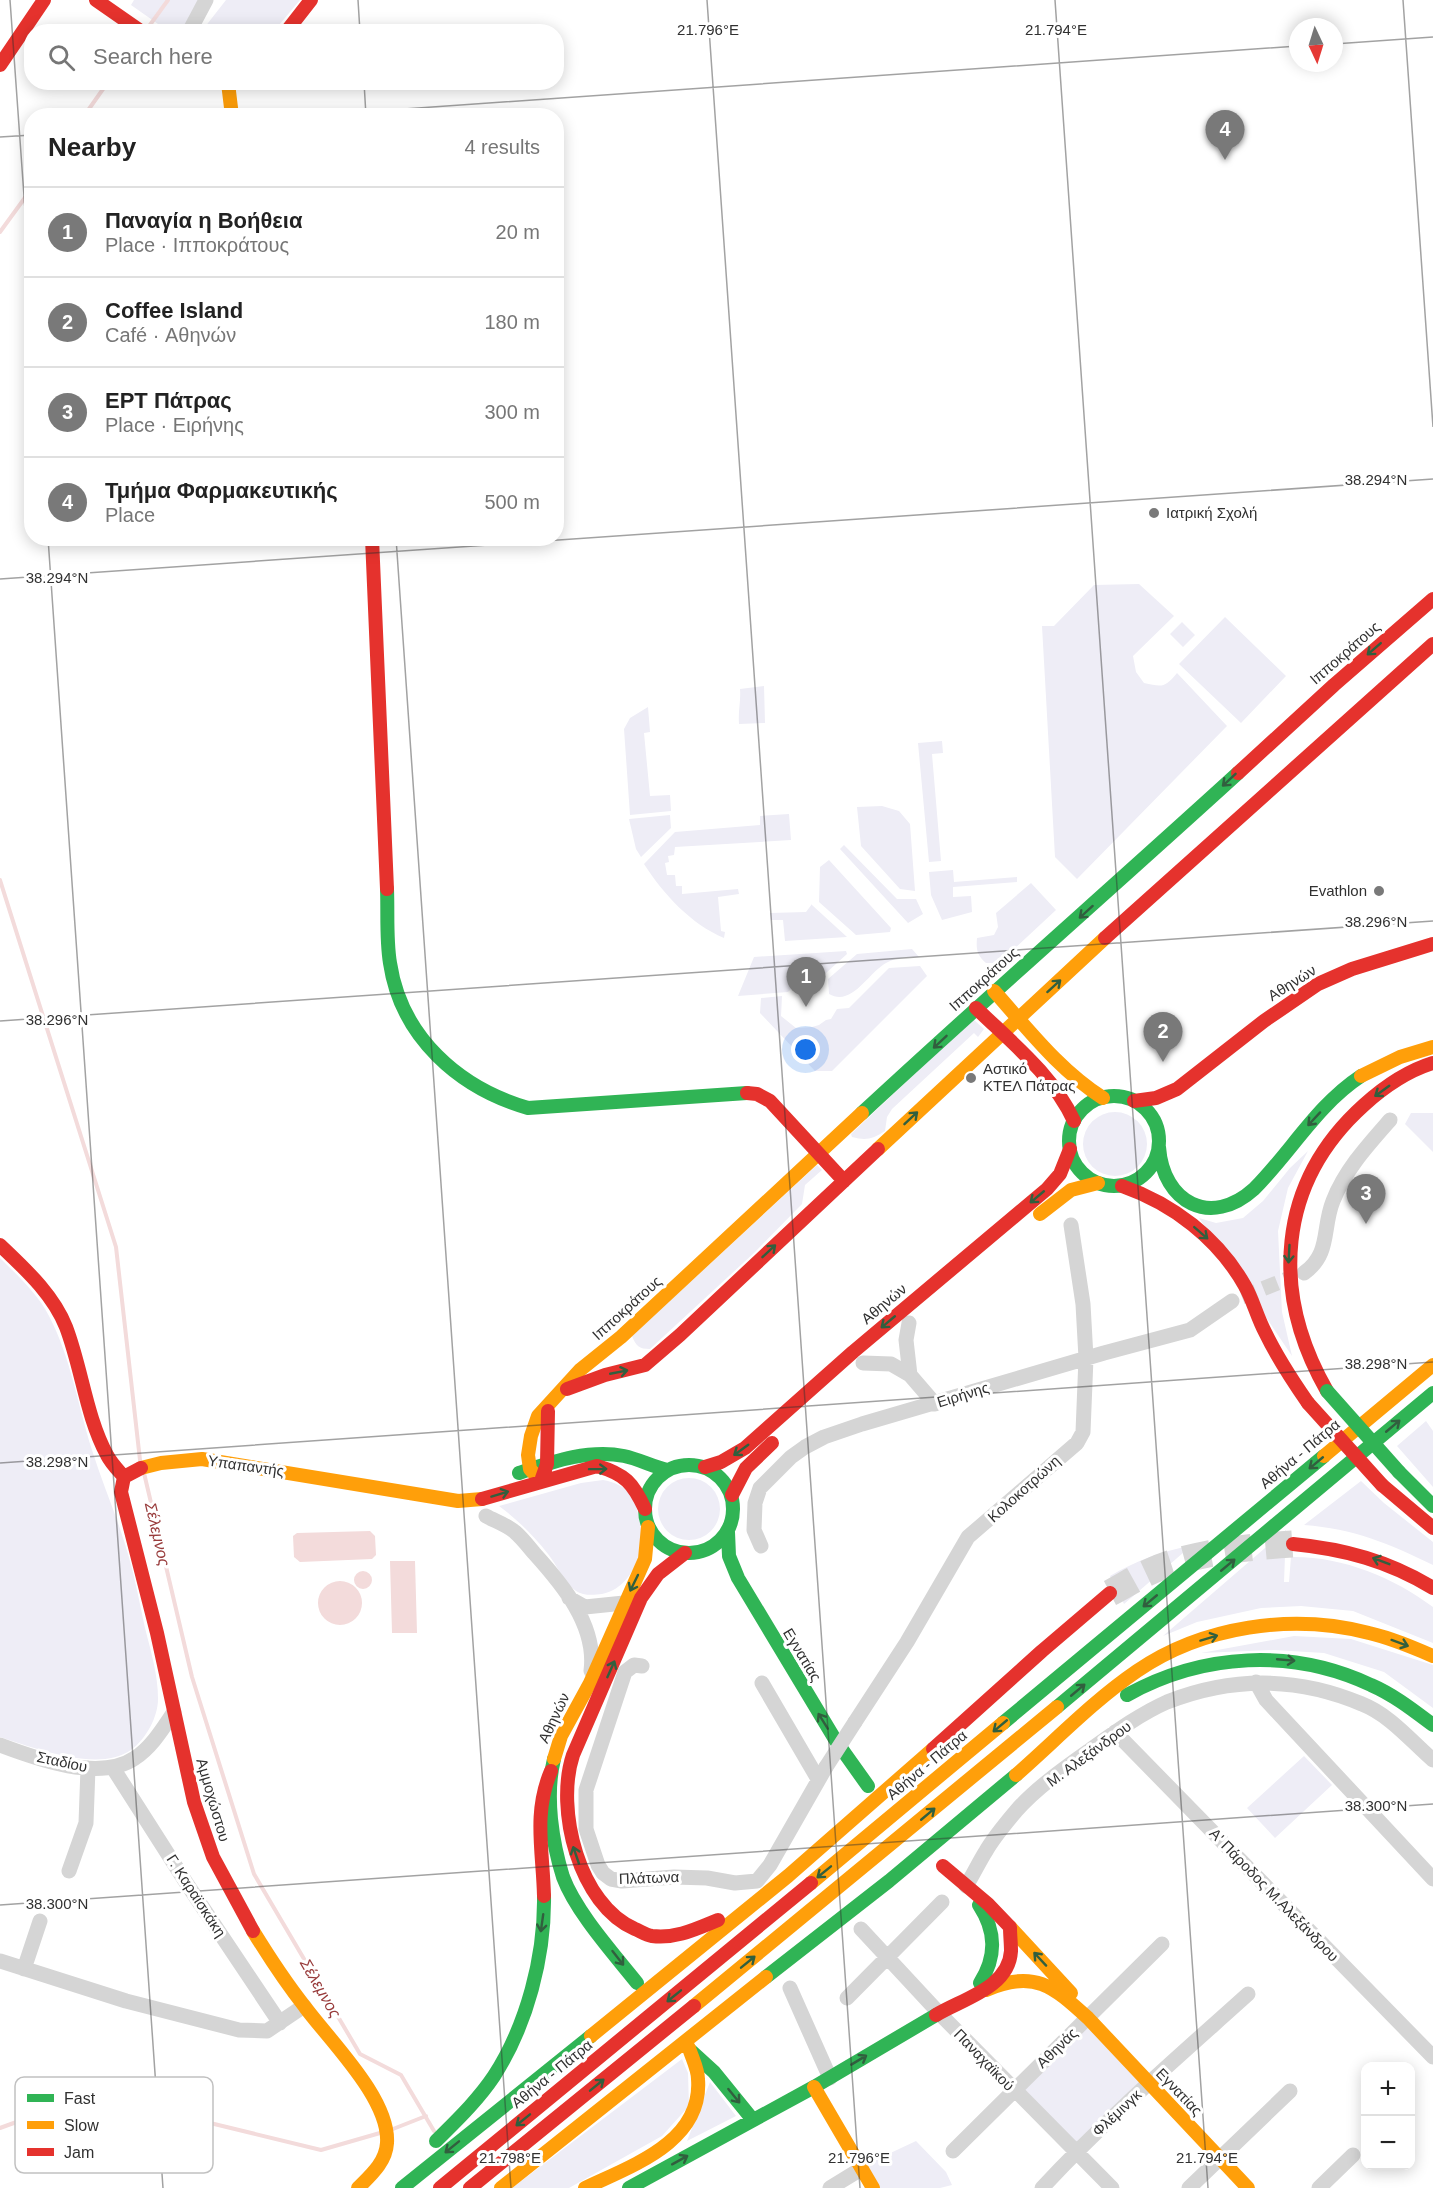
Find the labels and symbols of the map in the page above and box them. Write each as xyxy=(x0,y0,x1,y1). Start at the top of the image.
north arrow xyxy=(1289,18,1343,72)
text: 21.796°E xyxy=(677,21,739,38)
text: 21.794°E xyxy=(1025,21,1087,38)
pin: 4 xyxy=(1206,110,1244,160)
text: 38.294°N xyxy=(1345,471,1407,488)
place label: Ιατρική Σχολή xyxy=(1166,504,1257,521)
marker: Ιατρική Σχολή xyxy=(1147,506,1161,520)
text: 38.294°N xyxy=(26,569,88,586)
street label: Ιπποκράτους xyxy=(1306,618,1383,688)
one-way arrow xyxy=(1367,642,1382,656)
one-way arrow xyxy=(1222,773,1237,787)
place label: Evathlon xyxy=(1309,882,1367,899)
marker: Evathlon xyxy=(1372,884,1386,898)
one-way arrow xyxy=(1079,905,1094,919)
text: 38.296°N xyxy=(1345,913,1407,930)
street label: Ιπποκράτους xyxy=(946,943,1022,1014)
pin: 1 xyxy=(786,958,826,1007)
street label: Αθηνών xyxy=(1265,961,1319,1004)
one-way arrow xyxy=(1047,979,1062,993)
text: 38.296°N xyxy=(26,1011,88,1028)
pin: 2 xyxy=(1144,1012,1182,1062)
one-way arrow xyxy=(933,1034,948,1048)
your location xyxy=(791,1035,820,1064)
place label: Αστικό ΚΤΕΛ Πάτρας xyxy=(983,1060,1075,1094)
marker: Αστικό ΚΤΕΛ Πάτρας xyxy=(964,1071,978,1085)
one-way arrow xyxy=(1374,1085,1390,1097)
one-way arrow xyxy=(904,1111,919,1125)
one-way arrow xyxy=(1307,1111,1321,1126)
pin: 3 xyxy=(1346,1174,1386,1224)
one-way arrow xyxy=(1030,1190,1045,1204)
one-way arrow xyxy=(1193,1226,1209,1239)
one-way arrow xyxy=(761,1244,776,1259)
one-way arrow xyxy=(1284,1244,1295,1264)
street label: Ιπποκράτους xyxy=(589,1272,665,1343)
street label: Αθηνών xyxy=(858,1280,910,1327)
one-way arrow xyxy=(881,1315,896,1329)
text: 38.298°N xyxy=(1345,1355,1407,1372)
one-way arrow xyxy=(609,1366,628,1377)
street label: Ειρήνης xyxy=(935,1379,991,1410)
street label: Αθήνα - Πάτρα xyxy=(1256,1415,1343,1492)
one-way arrow xyxy=(1385,1419,1400,1433)
one-way arrow xyxy=(733,1444,749,1456)
street label: Υπαπαντής xyxy=(207,1452,285,1479)
street label: Κολοκοτρώνη xyxy=(984,1452,1063,1525)
text: 38.298°N xyxy=(26,1453,88,1470)
one-way arrow xyxy=(1308,1456,1324,1469)
one-way arrow xyxy=(587,1463,607,1475)
one-way arrow xyxy=(490,1487,509,1498)
water label: Σέλεμνος xyxy=(142,1500,173,1568)
one-way arrow xyxy=(1373,1554,1391,1565)
one-way arrow xyxy=(1220,1558,1235,1572)
one-way arrow xyxy=(627,1573,639,1591)
one-way arrow xyxy=(1143,1594,1158,1608)
street label: Εγνατίας xyxy=(780,1625,825,1684)
one-way arrow xyxy=(1199,1632,1218,1643)
one-way arrow xyxy=(1390,1638,1409,1649)
one-way arrow xyxy=(1276,1655,1296,1666)
one-way arrow xyxy=(605,1661,617,1679)
one-way arrow xyxy=(1070,1683,1086,1696)
street label: Αθηνών xyxy=(535,1690,573,1746)
one-way arrow xyxy=(817,1713,829,1730)
street label: Μ. Αλεξάνδρου xyxy=(1043,1717,1134,1790)
one-way arrow xyxy=(993,1719,1008,1733)
street label: Αθήνα - Πάτρα xyxy=(883,1726,970,1803)
street label: Σταδίου xyxy=(35,1748,89,1775)
street label: Αμμοχώστου xyxy=(193,1756,233,1844)
text: 38.300°N xyxy=(1345,1797,1407,1814)
one-way arrow xyxy=(920,1808,936,1821)
street label: Α' Πάροδος Μ.Αλεξάνδρου xyxy=(1206,1825,1342,1965)
one-way arrow xyxy=(570,1846,581,1865)
street label: Γ. Καραϊσκάκη xyxy=(163,1851,229,1940)
one-way arrow xyxy=(817,1865,832,1879)
street label: Πλάτωνα xyxy=(619,1868,680,1887)
text: 38.300°N xyxy=(26,1895,88,1912)
one-way arrow xyxy=(537,1912,548,1932)
one-way arrow xyxy=(611,1949,624,1965)
one-way arrow xyxy=(1033,1952,1047,1967)
water label: Σέλεμνος xyxy=(296,1955,344,2021)
one-way arrow xyxy=(740,1955,756,1968)
one-way arrow xyxy=(666,1989,682,2002)
street label: Αθηνάς xyxy=(1033,2024,1081,2071)
street label: Παναχαϊκού xyxy=(951,2025,1018,2094)
street label: Αθήνα - Πάτρα xyxy=(508,2036,596,2111)
one-way arrow xyxy=(850,2054,867,2066)
street label: Εγνατίας xyxy=(1153,2065,1206,2119)
legend xyxy=(15,2077,213,2173)
one-way arrow xyxy=(589,2078,605,2091)
street label: Φλέμινγκ xyxy=(1089,2085,1145,2140)
one-way arrow xyxy=(727,2088,740,2104)
text: Fast xyxy=(64,2090,96,2107)
one-way arrow xyxy=(515,2113,531,2126)
text: Slow xyxy=(64,2117,99,2134)
one-way arrow xyxy=(445,2141,461,2154)
text: Jam xyxy=(64,2144,94,2161)
text: 21.798°E xyxy=(479,2149,541,2166)
text: 21.796°E xyxy=(828,2149,890,2166)
text: 21.794°E xyxy=(1176,2149,1238,2166)
one-way arrow xyxy=(671,2154,689,2165)

